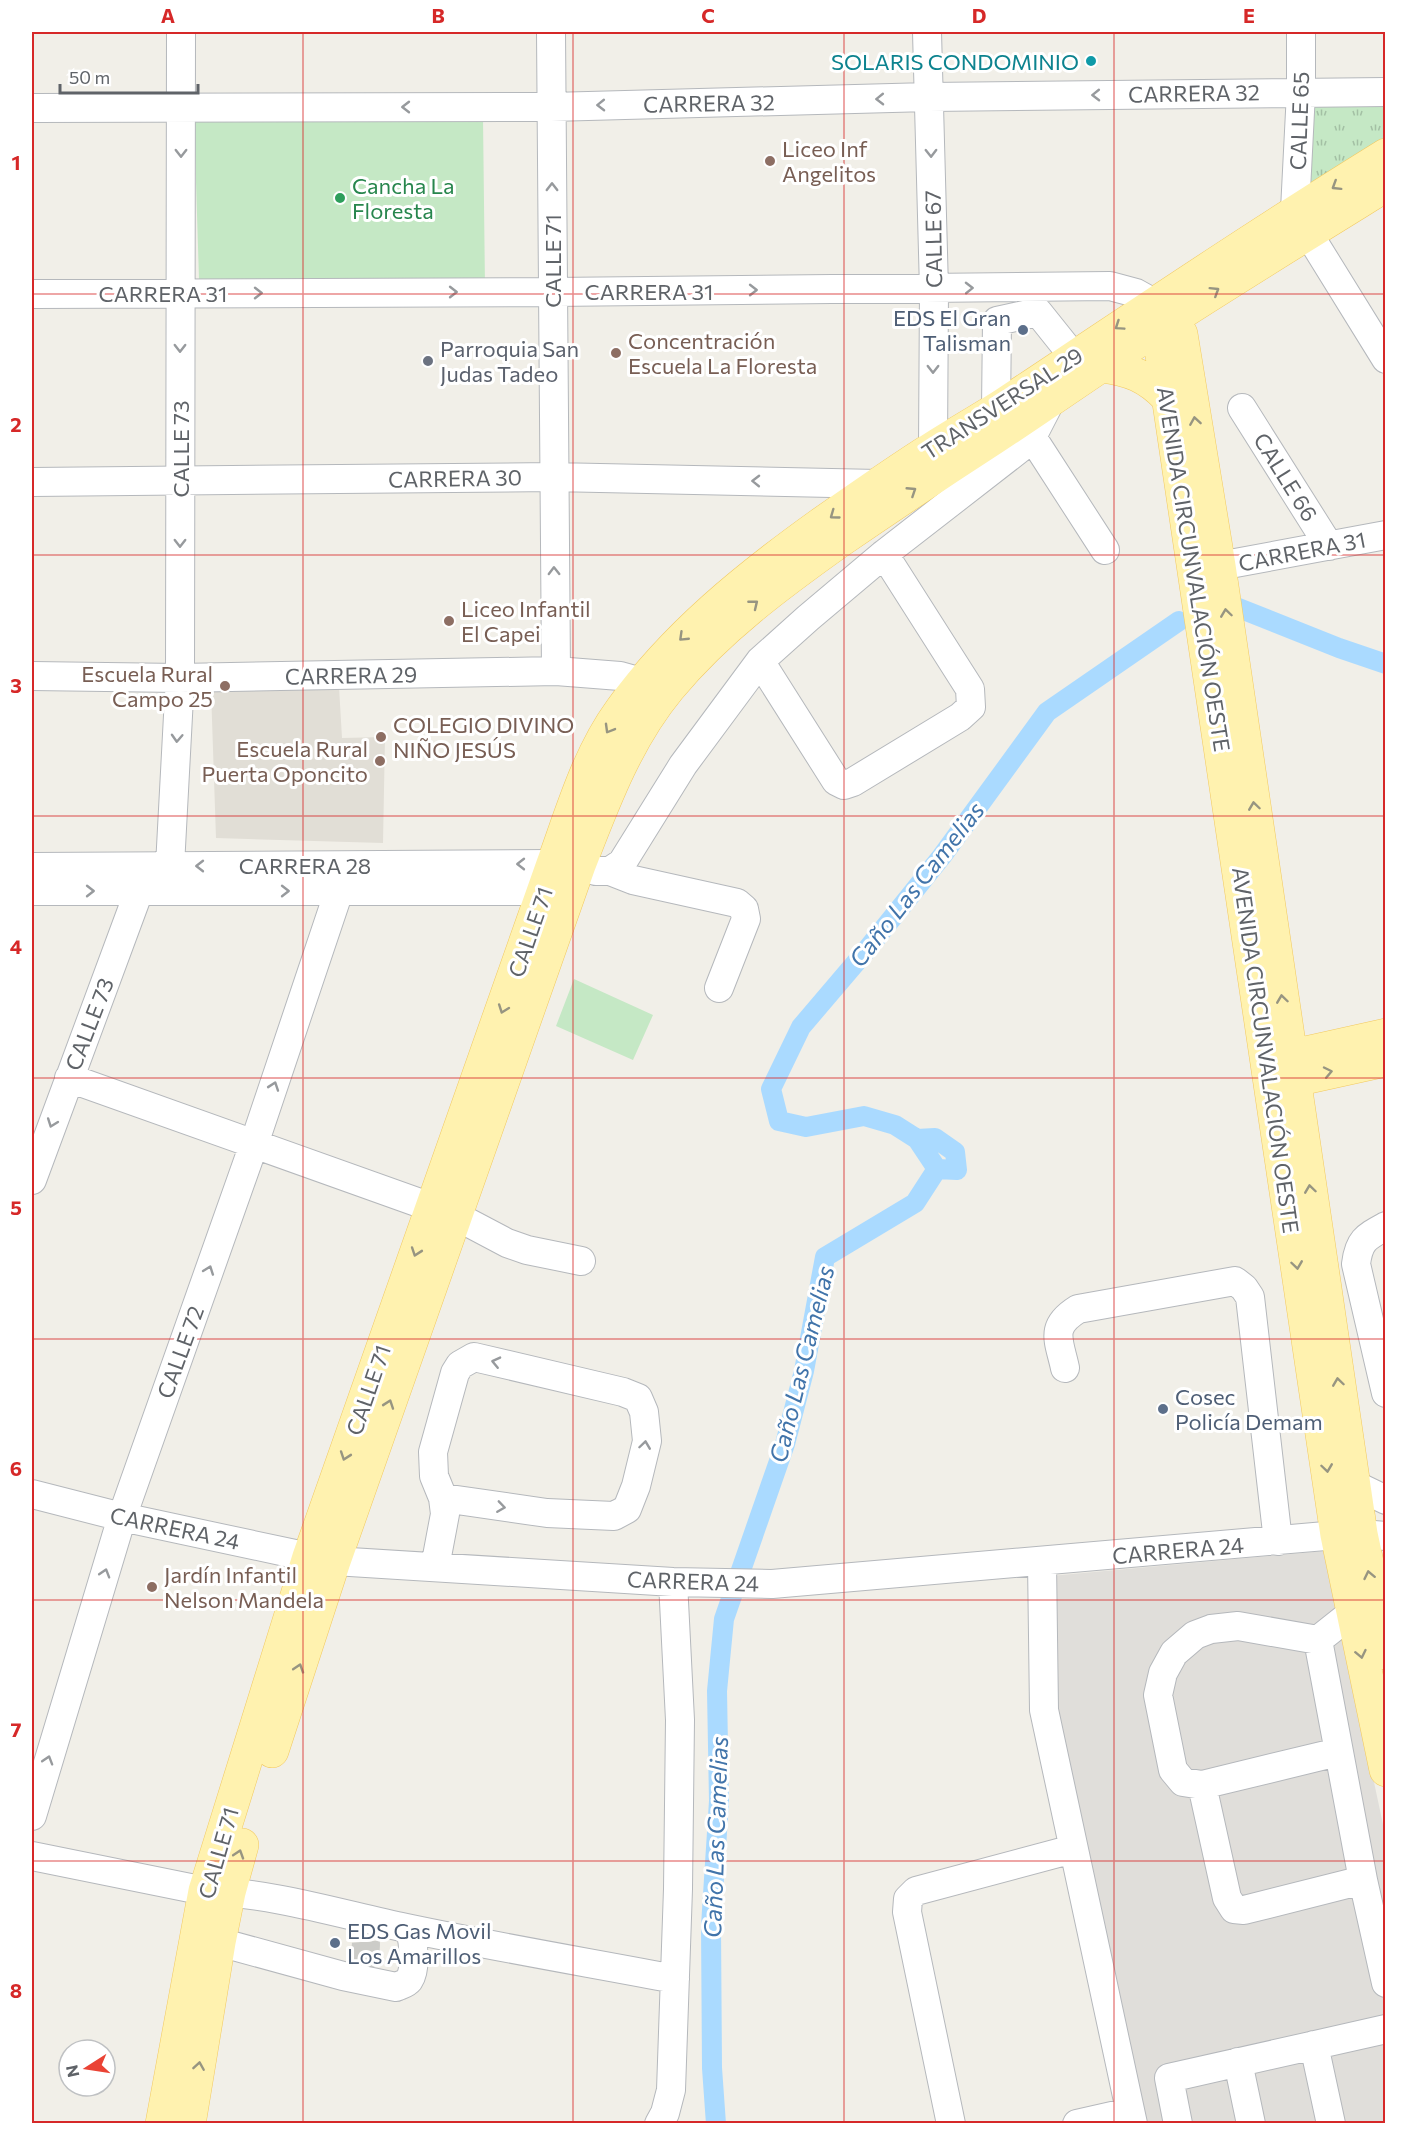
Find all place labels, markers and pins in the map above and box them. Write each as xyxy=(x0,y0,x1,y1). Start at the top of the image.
place label: SOLARIS CONDOMINIO xyxy=(831,48,1079,75)
marker: SOLARIS CONDOMINIO xyxy=(1084,54,1098,68)
place label: Liceo Inf Angelitos xyxy=(782,135,876,187)
marker: Liceo Inf Angelitos xyxy=(763,154,777,168)
place label: Cancha La Floresta xyxy=(352,172,455,224)
marker: Cancha La Floresta xyxy=(333,191,347,205)
place label: EDS El Gran Talisman xyxy=(893,304,1011,356)
marker: EDS El Gran Talisman xyxy=(1016,323,1030,337)
place label: Concentración Escuela La Floresta xyxy=(628,327,817,379)
place label: Parroquia San Judas Tadeo xyxy=(440,335,579,387)
marker: Concentración Escuela La Floresta xyxy=(609,346,623,360)
marker: Parroquia San Judas Tadeo xyxy=(421,354,435,368)
place label: Liceo Infantil El Capei xyxy=(461,595,591,647)
marker: Liceo Infantil El Capei xyxy=(442,614,456,628)
place label: Escuela Rural Campo 25 xyxy=(81,660,213,712)
marker: Escuela Rural Campo 25 xyxy=(218,679,232,693)
place label: COLEGIO DIVINO NIÑO JESÚS xyxy=(393,711,574,763)
marker: COLEGIO DIVINO NIÑO JESÚS xyxy=(374,730,388,744)
place label: Escuela Rural Puerta Oponcito xyxy=(202,735,368,787)
marker: Escuela Rural Puerta Oponcito xyxy=(373,754,387,768)
place label: Cosec Policía Demam xyxy=(1175,1383,1323,1435)
marker: Cosec Policía Demam xyxy=(1156,1402,1170,1416)
place label: Jardín Infantil Nelson Mandela xyxy=(164,1561,324,1613)
marker: Jardín Infantil Nelson Mandela xyxy=(145,1580,159,1594)
place label: EDS Gas Movil Los Amarillos xyxy=(347,1917,492,1969)
marker: EDS Gas Movil Los Amarillos xyxy=(328,1936,342,1950)

